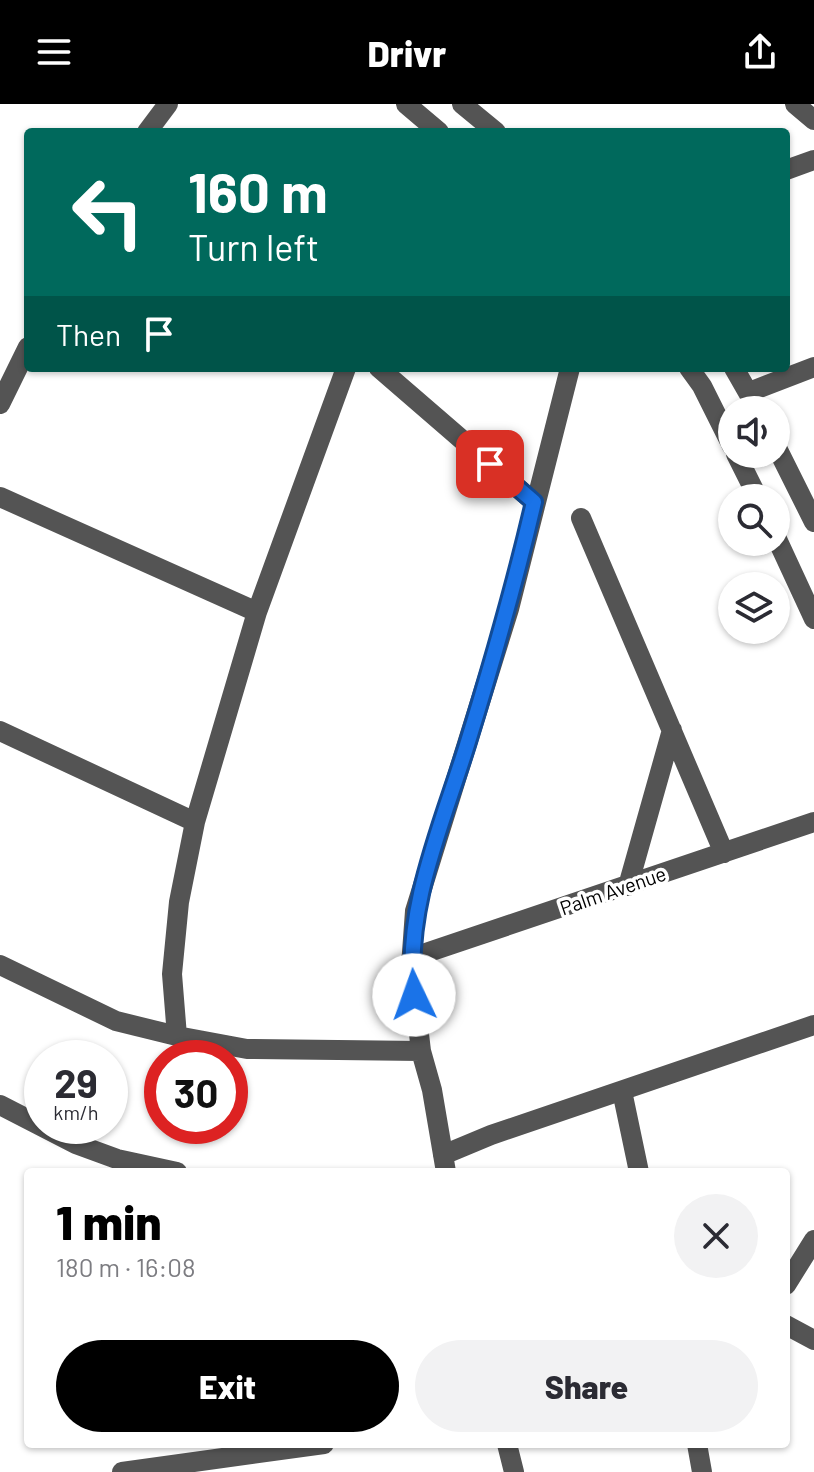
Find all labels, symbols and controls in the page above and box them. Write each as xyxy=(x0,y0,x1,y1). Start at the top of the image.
icon: menu xyxy=(32,30,76,74)
icon: share xyxy=(738,30,782,74)
text: Drivr xyxy=(368,31,446,74)
text: 160 m xyxy=(188,157,328,224)
icon: left xyxy=(56,160,160,264)
text: Turn left xyxy=(188,225,319,268)
icon: arrive xyxy=(137,312,181,356)
text: Then xyxy=(56,316,121,352)
map controls xyxy=(718,396,790,644)
button: sound xyxy=(718,396,790,468)
pin xyxy=(456,430,524,498)
icon: arrive xyxy=(468,442,512,486)
button: search xyxy=(718,484,790,556)
button: layers xyxy=(718,572,790,644)
street label: Palm Avenue xyxy=(556,861,669,919)
position arrow xyxy=(372,953,456,1037)
speed limit sign: 30 xyxy=(144,1040,248,1144)
text: 29 xyxy=(54,1058,98,1106)
text: km/h xyxy=(53,1100,99,1124)
text: 1 min xyxy=(56,1192,162,1250)
button: close xyxy=(674,1194,758,1278)
text: 180 m · 16:08 xyxy=(56,1251,195,1282)
button: Exit xyxy=(56,1340,399,1432)
button: Share xyxy=(415,1340,758,1432)

